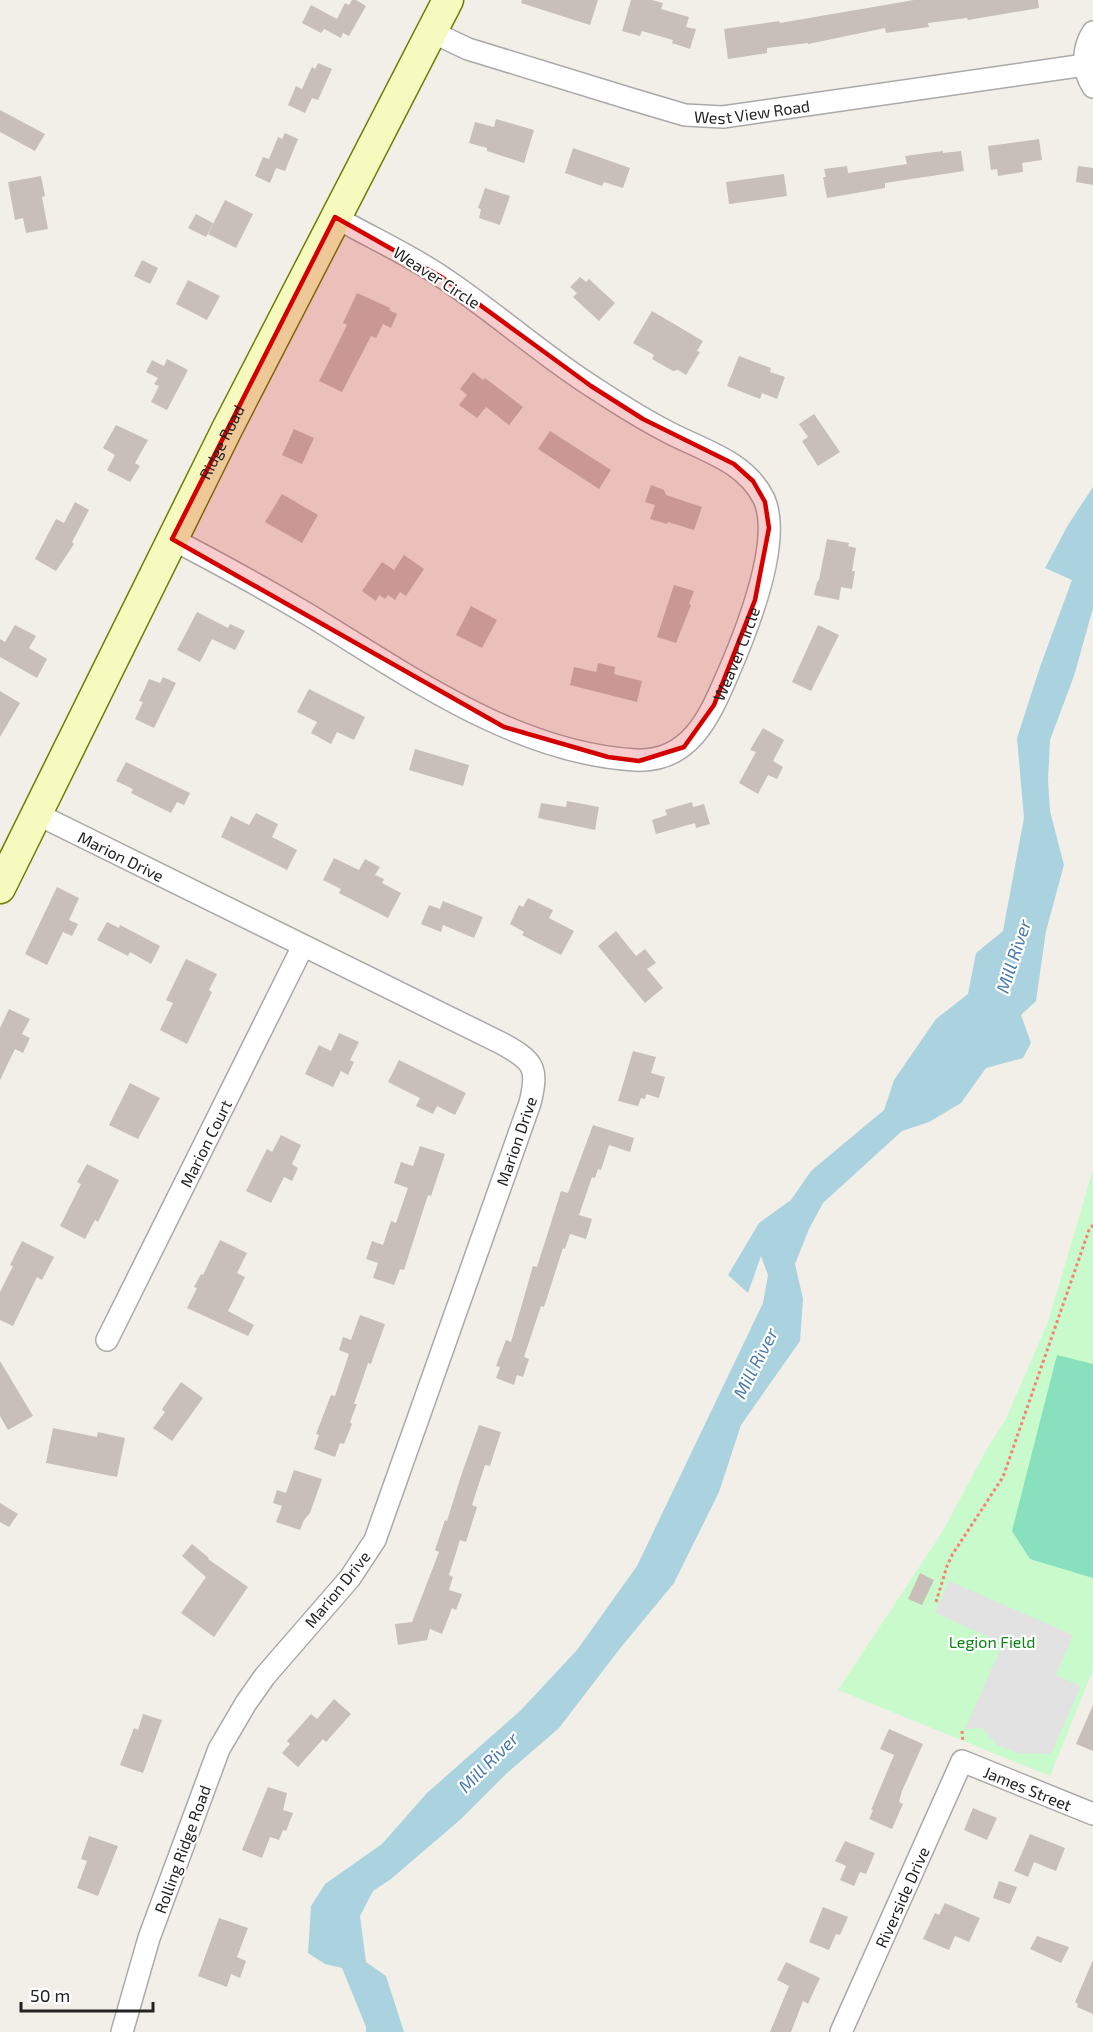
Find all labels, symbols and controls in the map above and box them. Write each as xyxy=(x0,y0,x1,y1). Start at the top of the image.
street label: West View Road xyxy=(694,95,811,127)
street label: Weaver Circle xyxy=(390,242,484,312)
street label: Ridge Road xyxy=(194,401,248,482)
street label: Weaver Circle xyxy=(708,604,763,703)
street label: Marion Drive xyxy=(75,826,167,885)
water label: Mill River xyxy=(991,916,1035,996)
street label: Marion Drive xyxy=(492,1094,540,1188)
street label: Marion Court xyxy=(175,1096,235,1190)
water label: Mill River xyxy=(728,1323,782,1402)
street label: Marion Drive xyxy=(300,1547,374,1631)
park label: Legion Field xyxy=(949,1632,1035,1651)
water label: Mill River xyxy=(453,1727,523,1797)
street label: James Street xyxy=(981,1761,1075,1814)
street label: Rolling Ridge Road xyxy=(150,1782,214,1916)
street label: Riverside Drive xyxy=(871,1843,932,1950)
scale bar xyxy=(21,1975,153,2013)
text: 50 m xyxy=(30,1984,70,2006)

